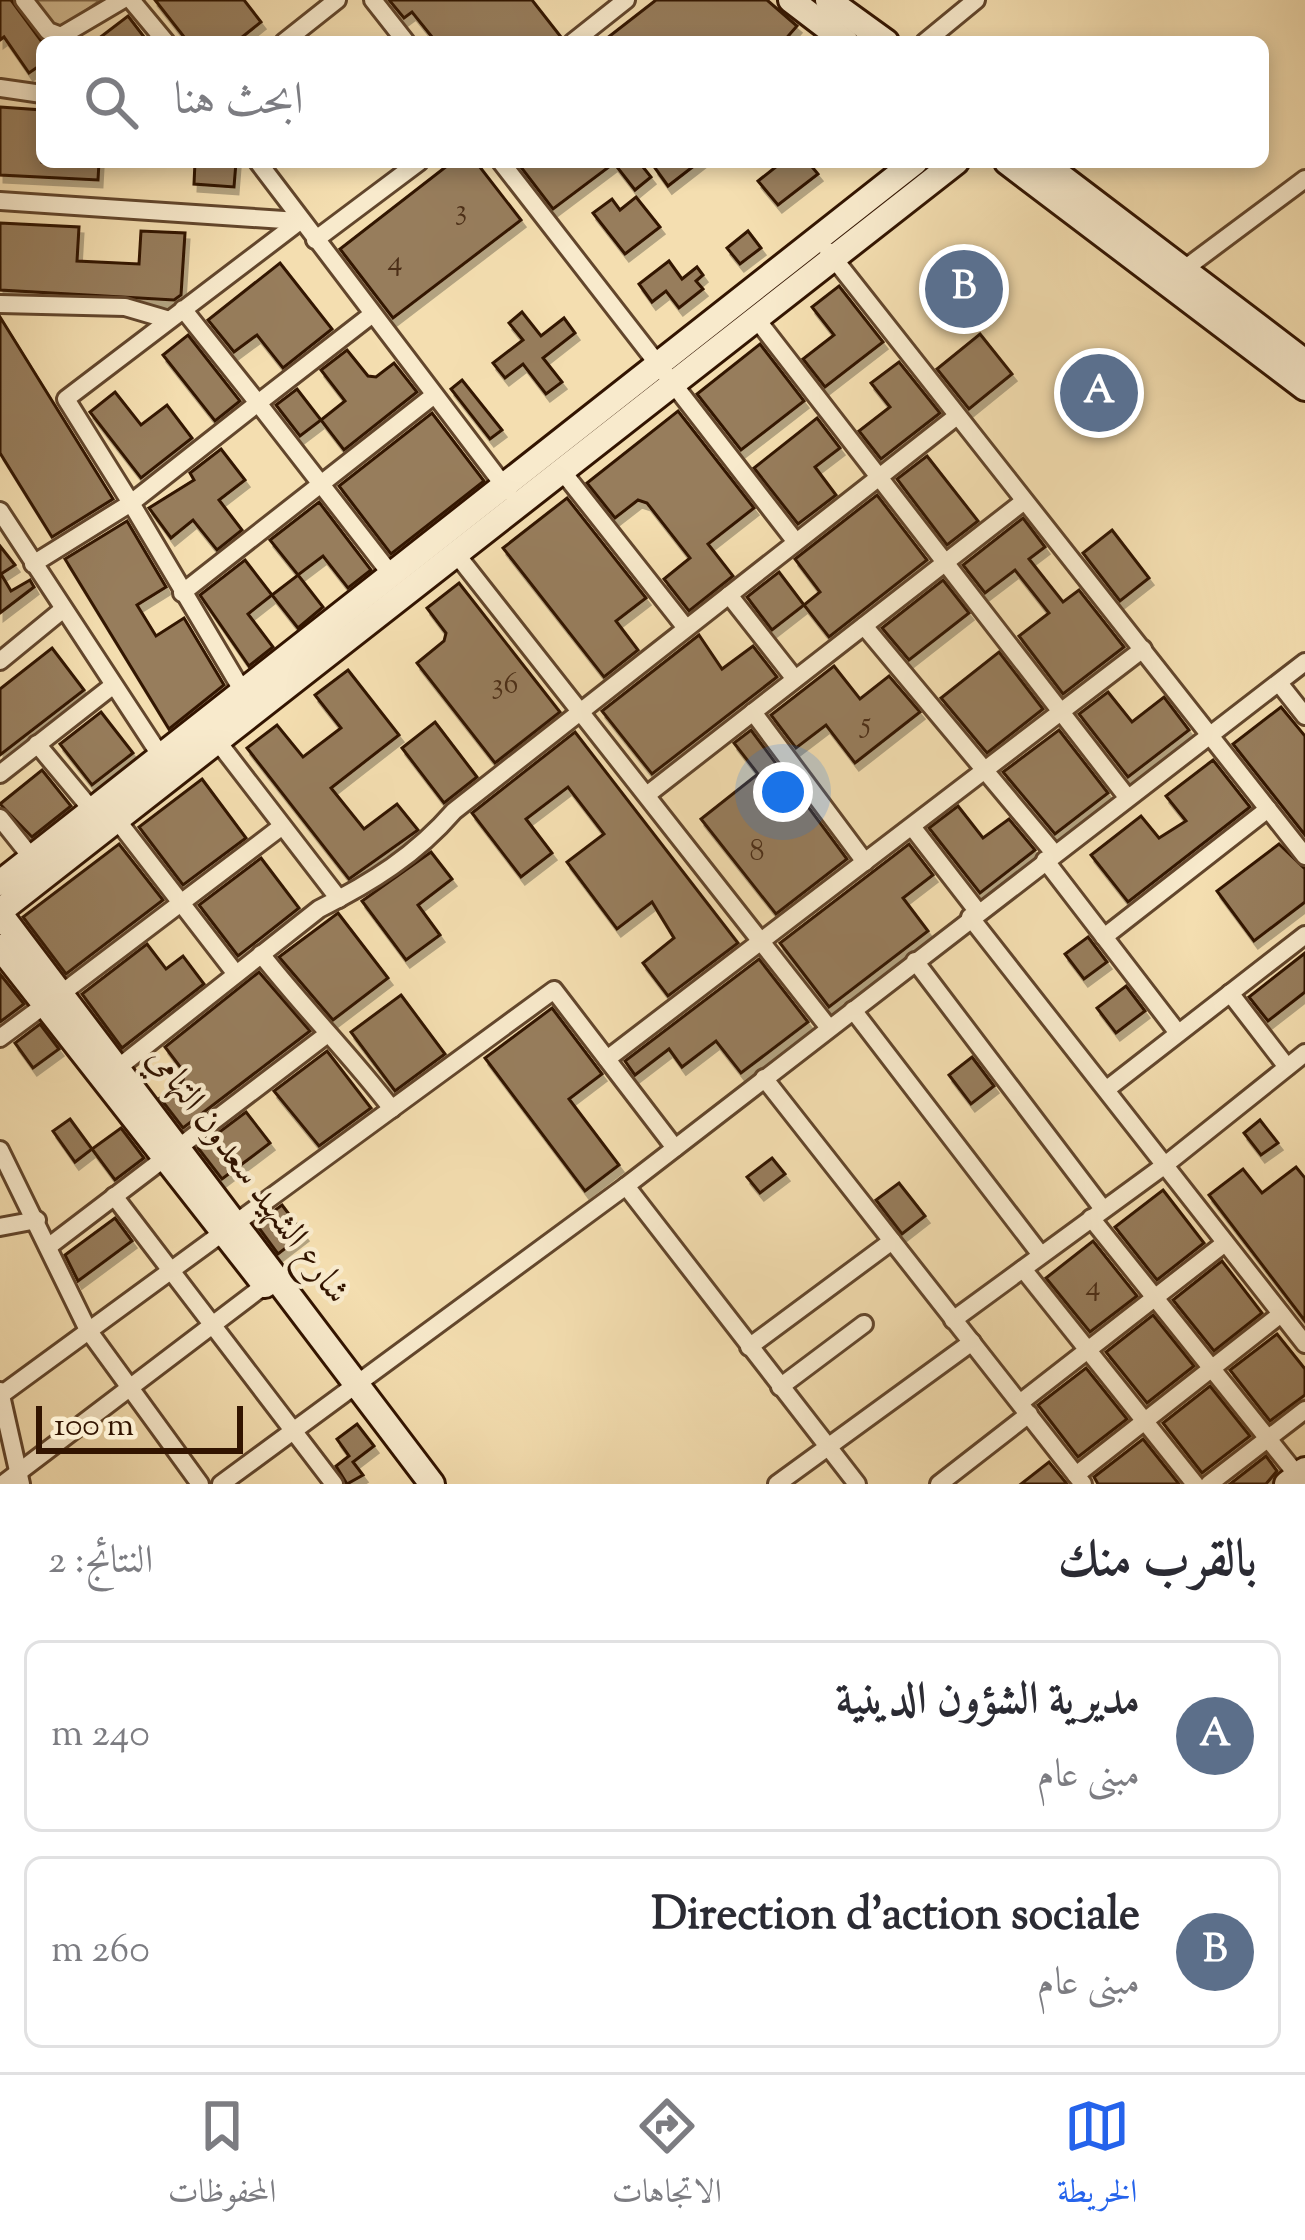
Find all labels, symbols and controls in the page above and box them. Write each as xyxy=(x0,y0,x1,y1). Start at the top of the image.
search box xyxy=(36,36,1269,168)
icon: search xyxy=(78,69,144,135)
text: ابحث هنا xyxy=(174,70,304,135)
house number: 3 xyxy=(455,190,467,233)
house number: 4 xyxy=(387,241,403,284)
pin: B xyxy=(925,244,1003,334)
pin: A xyxy=(1060,348,1138,438)
house number: 36 xyxy=(492,664,518,707)
house number: 5 xyxy=(859,703,871,746)
your location xyxy=(753,762,813,822)
house number: 8 xyxy=(750,831,765,874)
street label: شارع الشهيد سعدون التهامي xyxy=(132,1036,361,1316)
house number: 4 xyxy=(1085,1266,1101,1309)
scale bar xyxy=(36,1400,243,1453)
text: 100 m xyxy=(54,1403,134,1451)
text: بالقرب منك xyxy=(1058,1526,1257,1599)
text: النتائج: 2 xyxy=(48,1535,153,1591)
text: مديرية الشؤون الدينية xyxy=(836,1670,1140,1735)
text: 240 m xyxy=(51,1708,150,1764)
text: A xyxy=(1199,1708,1231,1764)
text: مبنى عام xyxy=(1037,1749,1140,1805)
text: Direction d'action sociale xyxy=(651,1885,1140,1950)
text: 260 m xyxy=(51,1924,150,1980)
text: B xyxy=(1203,1924,1227,1980)
text: مبنى عام xyxy=(1037,1957,1140,2013)
tab: المحفوظات xyxy=(168,2093,276,2223)
tab: الاتجاهات xyxy=(612,2093,722,2223)
tab: الخريطة xyxy=(1057,2093,1137,2223)

